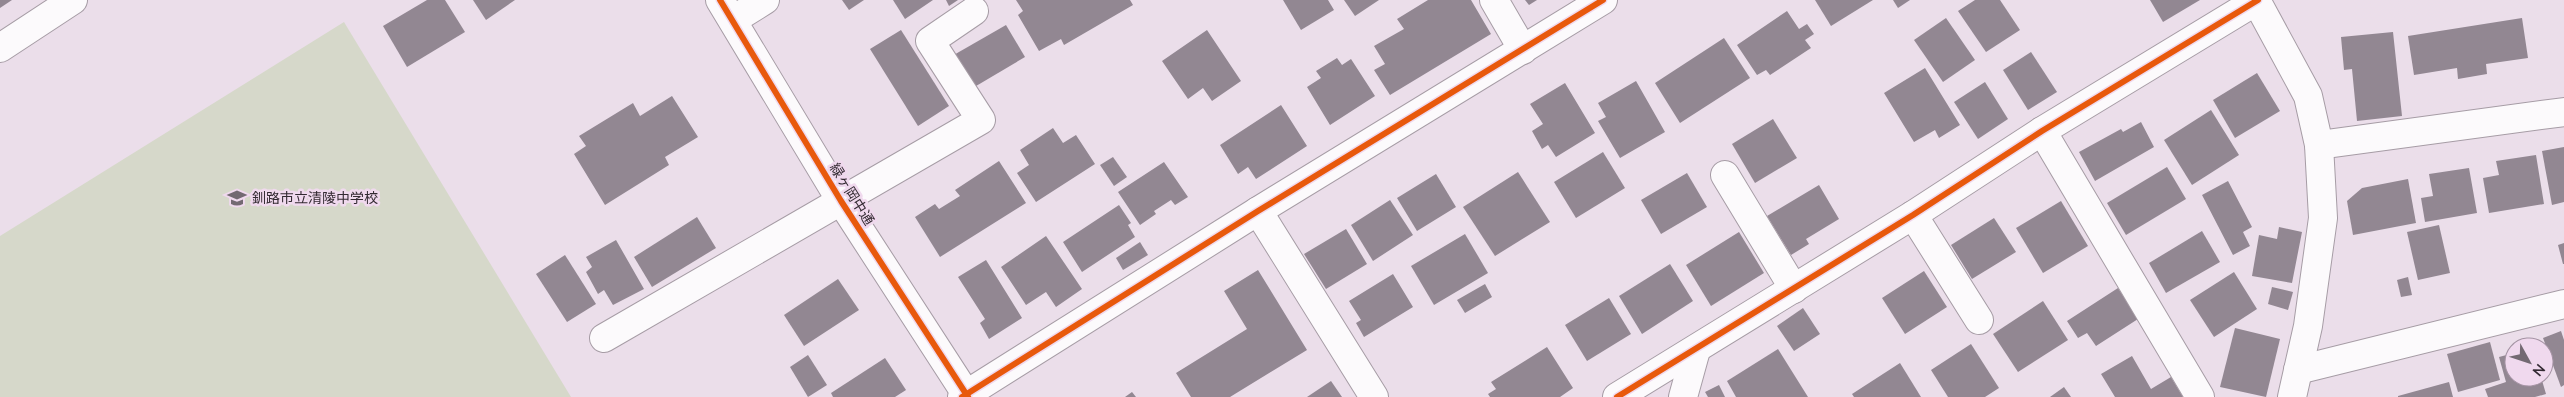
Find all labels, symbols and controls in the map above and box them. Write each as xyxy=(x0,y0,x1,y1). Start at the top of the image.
street label: 緑ヶ岡中通 xyxy=(826,160,878,228)
school or university icon: 釧路市立清陵中学校 xyxy=(226,187,248,209)
place label: 釧路市立清陵中学校 xyxy=(252,189,378,207)
north arrow xyxy=(2504,337,2554,387)
text: N xyxy=(2529,361,2549,380)

